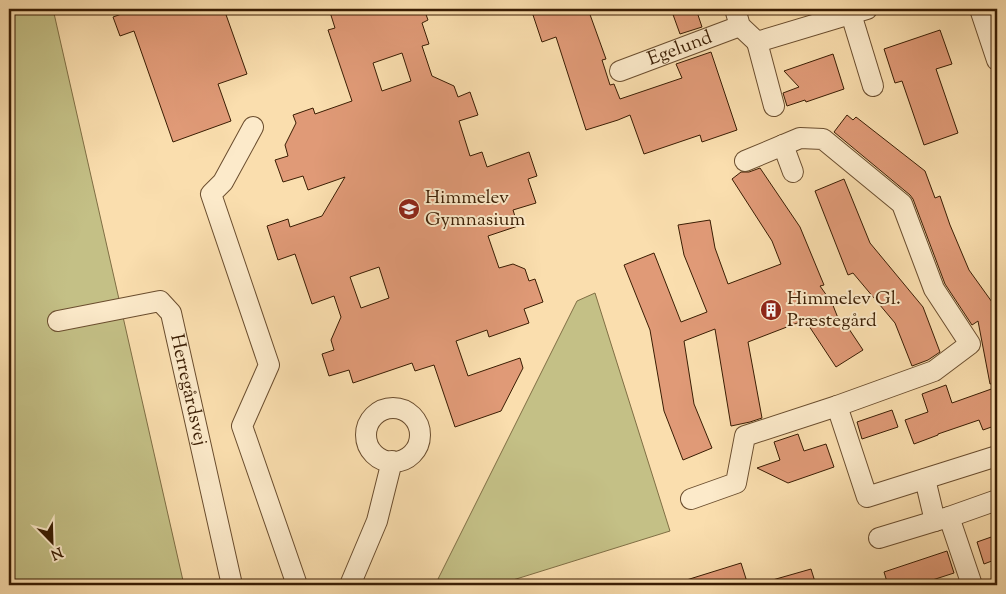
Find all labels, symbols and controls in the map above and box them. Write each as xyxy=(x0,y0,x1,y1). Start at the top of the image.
street label: Egelund xyxy=(644,24,716,73)
place label: Himmelev Gymnasium xyxy=(425,185,525,234)
school or university icon: Himmelev Gymnasium xyxy=(397,197,421,221)
place label: Himmelev Gl. Præstegård xyxy=(787,286,901,335)
building icon: Himmelev Gl. Præstegård xyxy=(759,298,783,322)
street label: Herregårdsvej xyxy=(163,332,214,448)
north arrow xyxy=(28,516,78,566)
text: N xyxy=(47,541,65,564)

